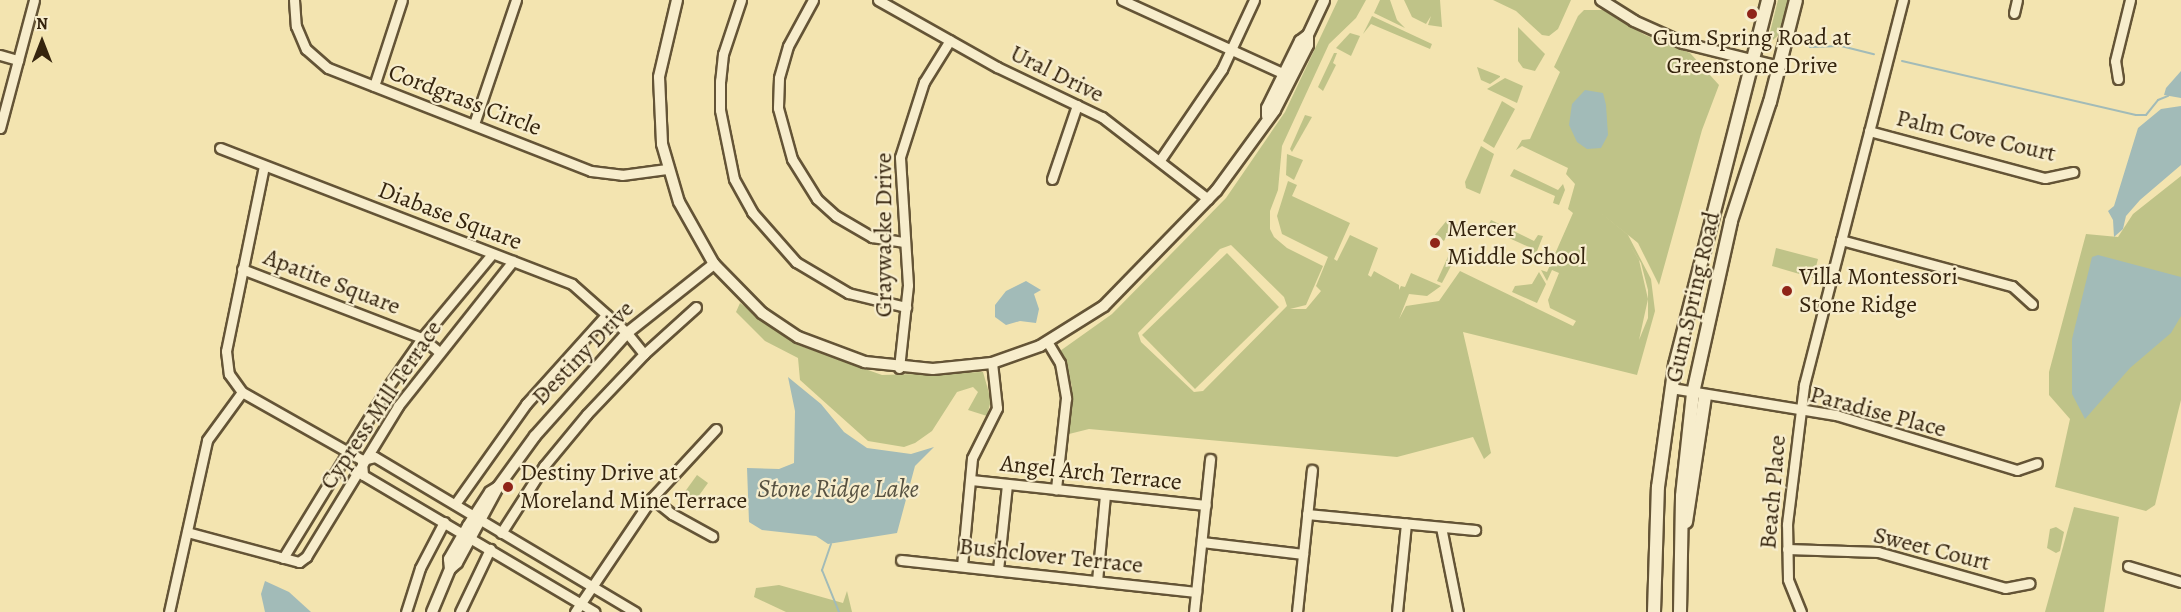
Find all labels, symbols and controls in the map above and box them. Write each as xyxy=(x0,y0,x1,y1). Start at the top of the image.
marker: Gum Spring Road at Greenstone Drive xyxy=(1745,7,1759,21)
north arrow xyxy=(12,12,72,72)
text: N xyxy=(36,13,48,35)
place label: Gum Spring Road at Greenstone Drive xyxy=(1653,24,1851,80)
street label: Ural Drive xyxy=(1006,39,1108,109)
street label: Cordgrass Circle xyxy=(384,58,546,142)
street label: Palm Cove Court xyxy=(1893,104,2059,168)
street label: Graywacke Drive xyxy=(870,153,898,317)
street label: Diabase Square xyxy=(374,175,526,257)
street label: Gum Spring Road xyxy=(1659,209,1727,385)
place label: Mercer Middle School xyxy=(1447,215,1586,271)
marker: Mercer Middle School xyxy=(1428,236,1442,250)
street label: Apatite Square xyxy=(260,243,404,321)
place label: Villa Montessori Stone Ridge xyxy=(1799,263,1958,319)
marker: Villa Montessori Stone Ridge xyxy=(1780,284,1794,298)
street label: Destiny Drive xyxy=(526,295,640,411)
street label: Cypress Mill Terrace xyxy=(314,315,448,495)
street label: Paradise Place xyxy=(1807,380,1949,444)
street label: Beach Place xyxy=(1754,434,1792,550)
street label: Angel Arch Terrace xyxy=(999,449,1183,497)
place label: Destiny Drive at Moreland Mine Terrace xyxy=(520,459,747,515)
water label: Stone Ridge Lake xyxy=(757,473,919,505)
marker: Destiny Drive at Moreland Mine Terrace xyxy=(501,480,515,494)
street label: Sweet Court xyxy=(1871,521,1993,577)
street label: Bushclover Terrace xyxy=(958,532,1144,580)

